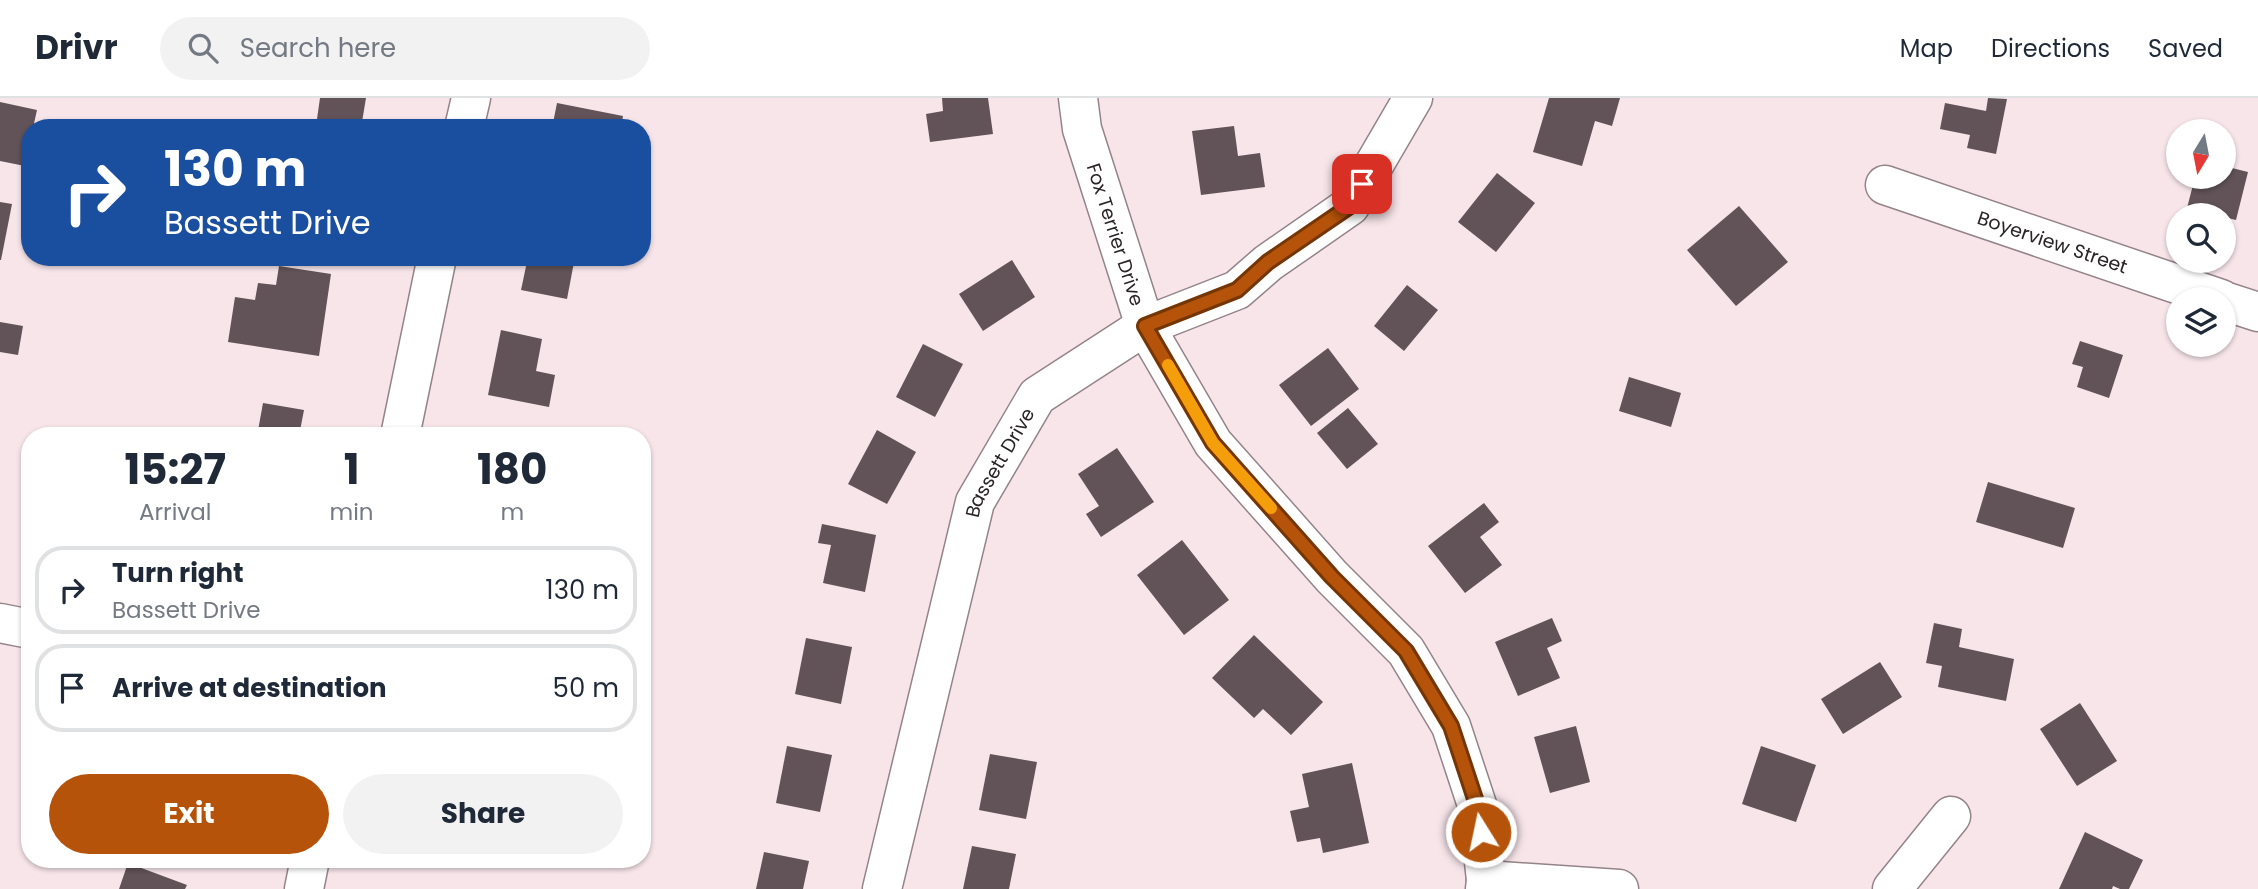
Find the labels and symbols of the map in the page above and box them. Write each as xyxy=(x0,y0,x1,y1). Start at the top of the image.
north arrow xyxy=(2166,119,2236,189)
pin xyxy=(1332,154,1392,214)
street label: Fox Terrier Drive xyxy=(1080,160,1151,309)
street label: Boyerview Street xyxy=(1974,204,2131,280)
street label: Bassett Drive xyxy=(958,403,1041,520)
position arrow xyxy=(1444,795,1518,869)

